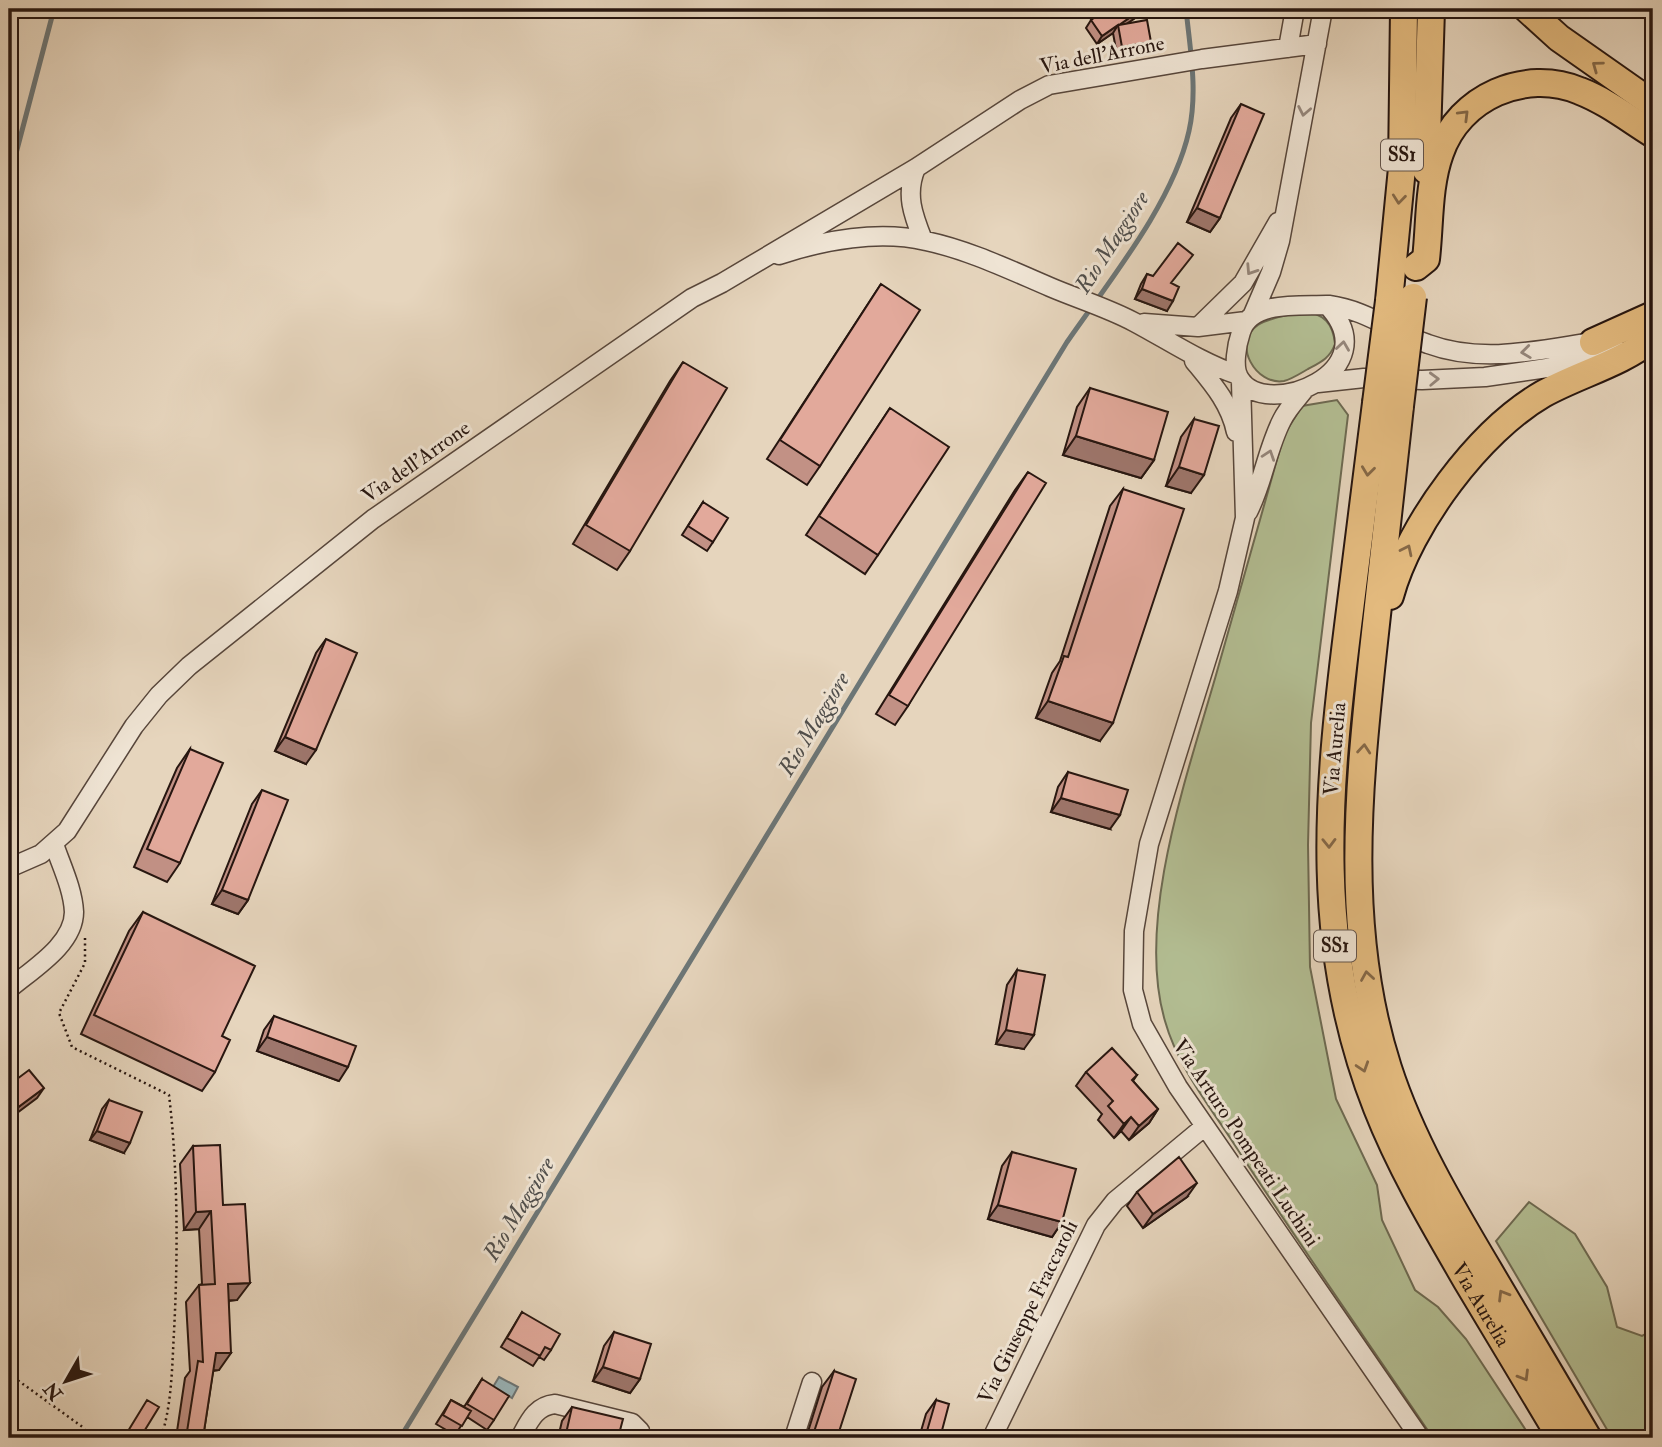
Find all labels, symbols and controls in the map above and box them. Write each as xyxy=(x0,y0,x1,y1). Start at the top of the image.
street label: Via dell'Arrone xyxy=(1037,30,1167,80)
one-way arrow xyxy=(1592,61,1605,74)
one-way arrow xyxy=(1297,105,1312,117)
one-way arrow xyxy=(1455,110,1468,123)
road number: SS1 xyxy=(1381,140,1423,170)
water label: Rio Maggiore xyxy=(1068,185,1156,299)
one-way arrow xyxy=(1392,194,1407,205)
one-way arrow xyxy=(1247,262,1260,275)
one-way arrow xyxy=(1335,340,1350,352)
one-way arrow xyxy=(1520,344,1532,359)
one-way arrow xyxy=(1430,371,1440,387)
street label: Via dell'Arrone xyxy=(356,415,476,509)
one-way arrow xyxy=(1261,449,1275,461)
one-way arrow xyxy=(1360,465,1375,476)
one-way arrow xyxy=(1399,545,1413,557)
water label: Rio Maggiore xyxy=(771,667,856,782)
street label: Via Aurelia xyxy=(1317,701,1353,797)
one-way arrow xyxy=(1356,743,1371,754)
one-way arrow xyxy=(1322,838,1337,849)
road number: SS1 xyxy=(1314,930,1356,962)
one-way arrow xyxy=(1360,970,1375,982)
street label: Via Arturo Pompeati Luchini xyxy=(1166,1034,1326,1252)
one-way arrow xyxy=(1354,1060,1369,1072)
water label: Rio Maggiore xyxy=(476,1152,561,1267)
street label: Via Giuseppe Fraccaroli xyxy=(972,1215,1084,1408)
street label: Via Aurelia xyxy=(1445,1258,1517,1352)
one-way arrow xyxy=(1498,1290,1511,1303)
north arrow xyxy=(32,1346,102,1416)
one-way arrow xyxy=(1516,1369,1529,1382)
text: N xyxy=(38,1376,69,1406)

